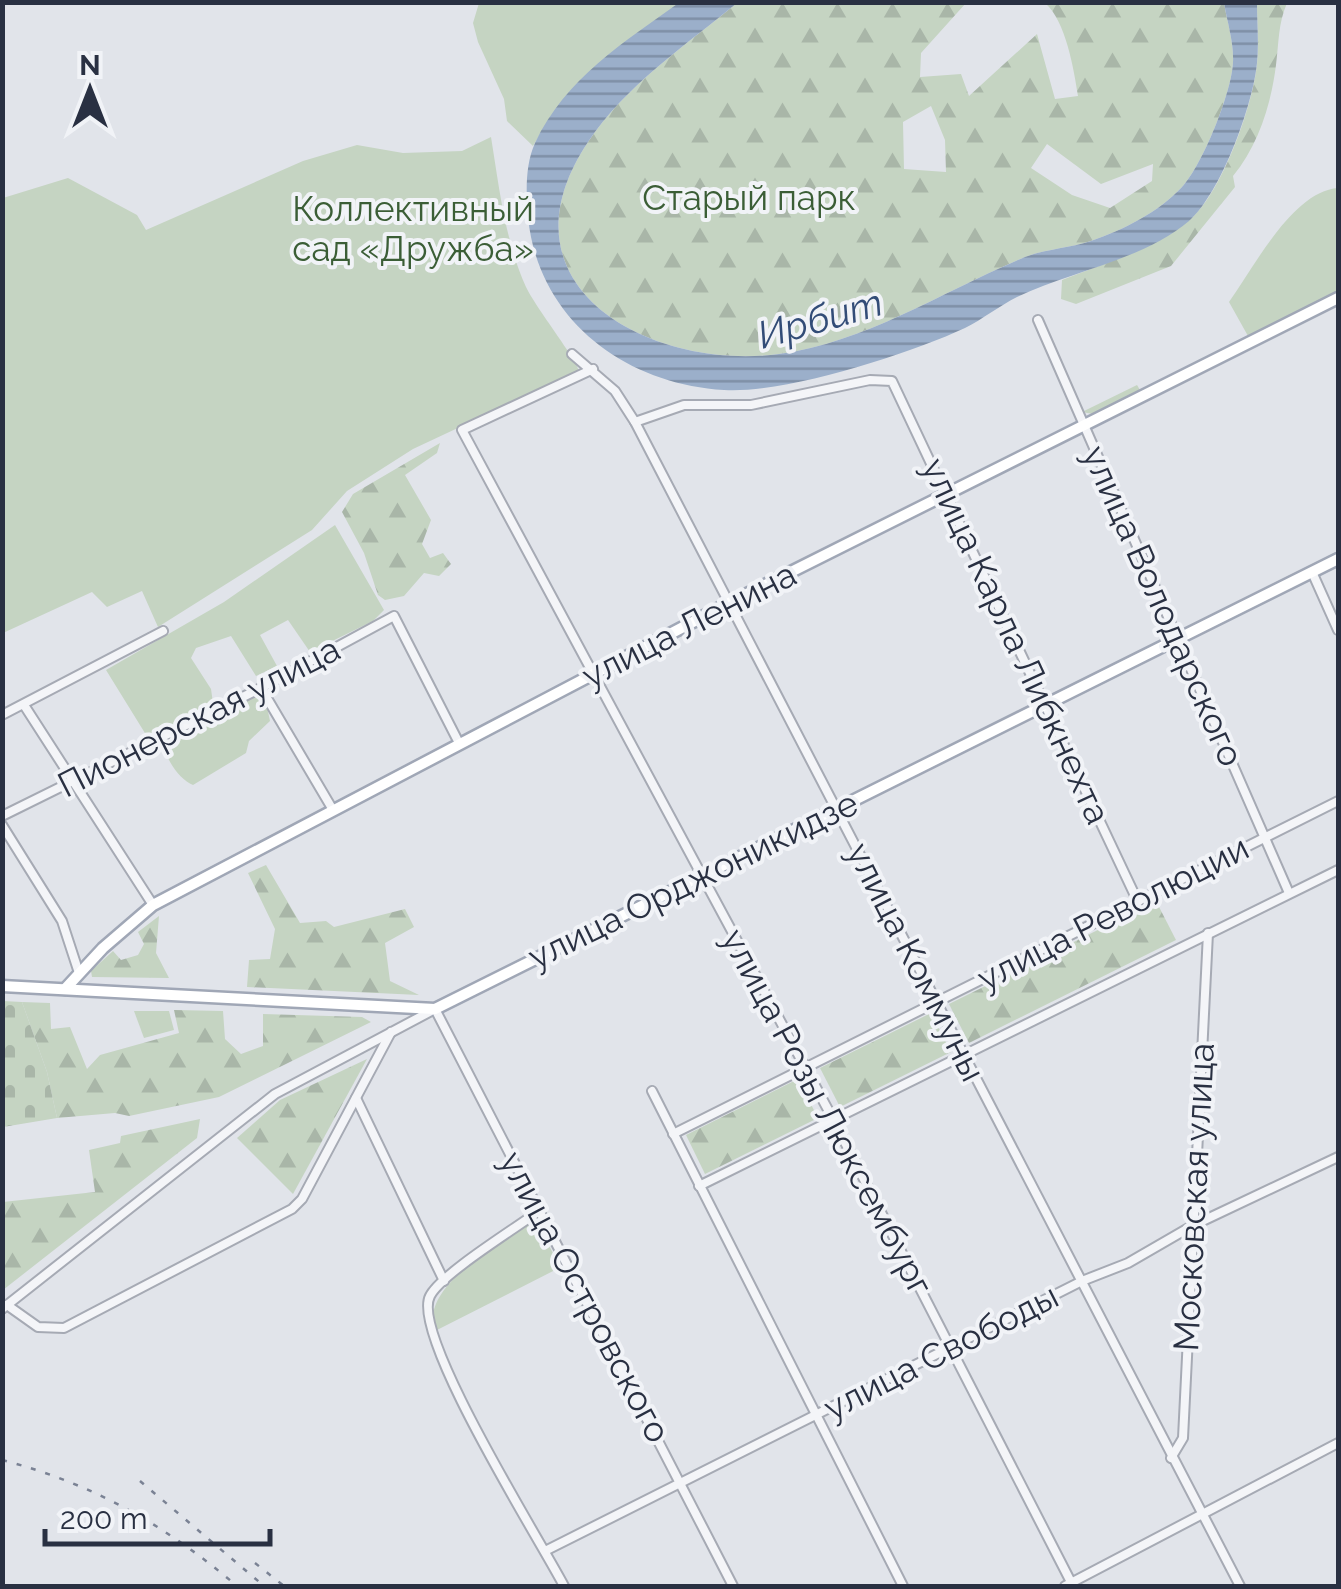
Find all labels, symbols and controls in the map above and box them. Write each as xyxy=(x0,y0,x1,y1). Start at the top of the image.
north arrow xyxy=(40,40,140,140)
text: N xyxy=(79,49,101,82)
park label: Старый парк xyxy=(642,177,856,218)
park label: Коллективный сад «Дружба» xyxy=(292,188,534,269)
water label: Ирбит xyxy=(752,279,887,358)
street label: улица Володарского xyxy=(1074,439,1253,772)
street label: улица Карла Либкнехта xyxy=(914,451,1119,830)
street label: улица Ленина xyxy=(575,553,803,696)
street label: Пионерская улица xyxy=(51,628,346,805)
street label: улица Орджоникидзе xyxy=(521,782,864,977)
street label: улица Революции xyxy=(970,826,1255,999)
street label: улица Коммуны xyxy=(839,836,994,1088)
street label: улица Розы Люксембург xyxy=(713,922,941,1302)
street label: Московская улица xyxy=(1165,1042,1222,1352)
street label: улица Островского xyxy=(491,1144,679,1449)
street label: улица Свободы xyxy=(817,1275,1065,1428)
scale bar xyxy=(45,1484,270,1546)
text: 200 m xyxy=(60,1501,148,1536)

